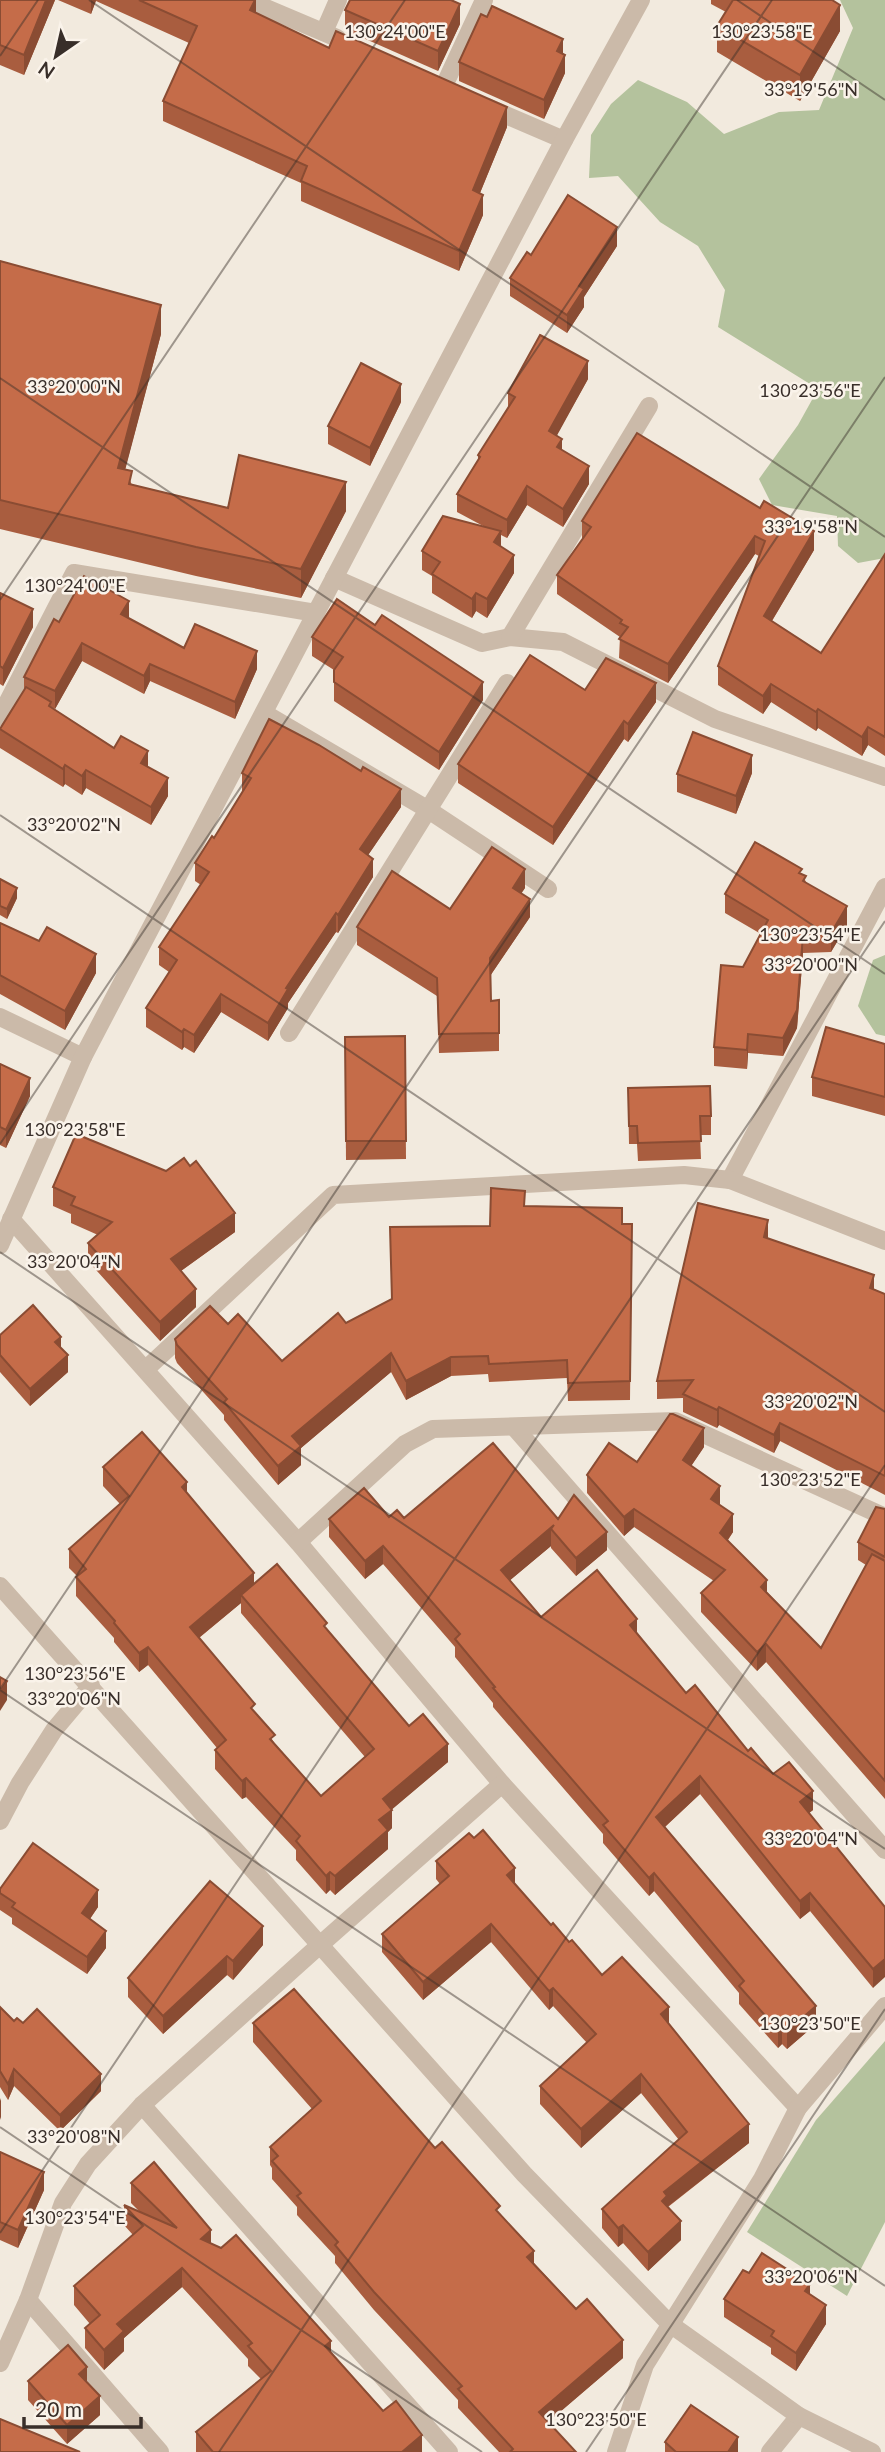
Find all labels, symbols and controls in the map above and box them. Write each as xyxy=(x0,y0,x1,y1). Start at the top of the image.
text: 130°24'00"E xyxy=(344,20,446,42)
text: 130°23'58"E xyxy=(711,20,813,42)
north arrow xyxy=(21,21,91,91)
text: N xyxy=(34,57,59,84)
text: 33°19'56"N xyxy=(764,78,858,100)
text: 33°20'00"N xyxy=(27,375,121,397)
text: 130°23'56"E xyxy=(759,379,861,401)
text: 33°19'58"N xyxy=(764,515,858,537)
text: 130°24'00"E xyxy=(24,574,126,596)
text: 33°20'02"N xyxy=(27,813,121,835)
text: 130°23'54"E xyxy=(759,923,861,945)
text: 33°20'00"N xyxy=(764,953,858,975)
text: 130°23'58"E xyxy=(24,1118,126,1140)
text: 33°20'04"N xyxy=(27,1250,121,1272)
text: 33°20'02"N xyxy=(764,1390,858,1412)
text: 130°23'52"E xyxy=(759,1468,861,1490)
text: 130°23'56"E xyxy=(24,1662,126,1684)
text: 33°20'06"N xyxy=(27,1687,121,1709)
text: 33°20'04"N xyxy=(764,1827,858,1849)
text: 130°23'50"E xyxy=(759,2012,861,2034)
text: 33°20'08"N xyxy=(27,2125,121,2147)
text: 130°23'54"E xyxy=(24,2206,126,2228)
text: 33°20'06"N xyxy=(764,2265,858,2287)
scale bar xyxy=(24,2386,142,2430)
text: 20 m xyxy=(35,2396,82,2421)
text: 130°23'50"E xyxy=(545,2408,647,2430)

